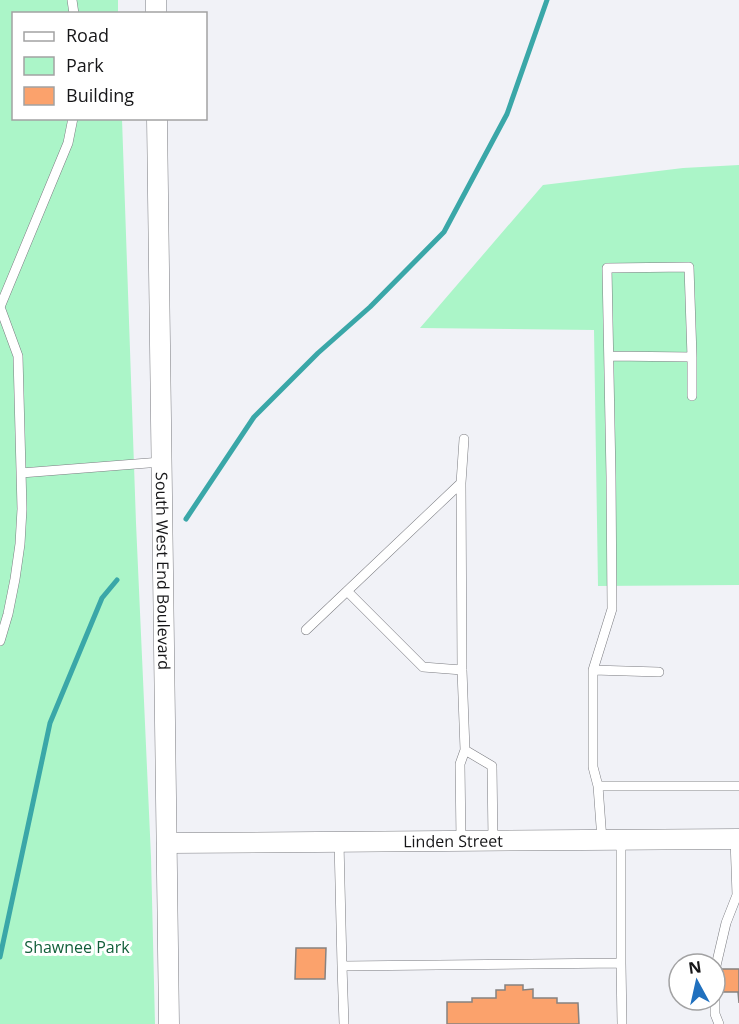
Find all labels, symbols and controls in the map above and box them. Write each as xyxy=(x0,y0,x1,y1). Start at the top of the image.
legend xyxy=(12,12,207,120)
text: Road xyxy=(66,23,109,47)
text: Park xyxy=(66,53,104,77)
text: Building xyxy=(66,83,134,107)
street label: South West End Boulevard xyxy=(151,472,175,670)
street label: Linden Street xyxy=(403,830,503,852)
park label: Shawnee Park xyxy=(24,936,130,958)
north arrow xyxy=(667,952,727,1012)
text: N xyxy=(687,955,703,979)

